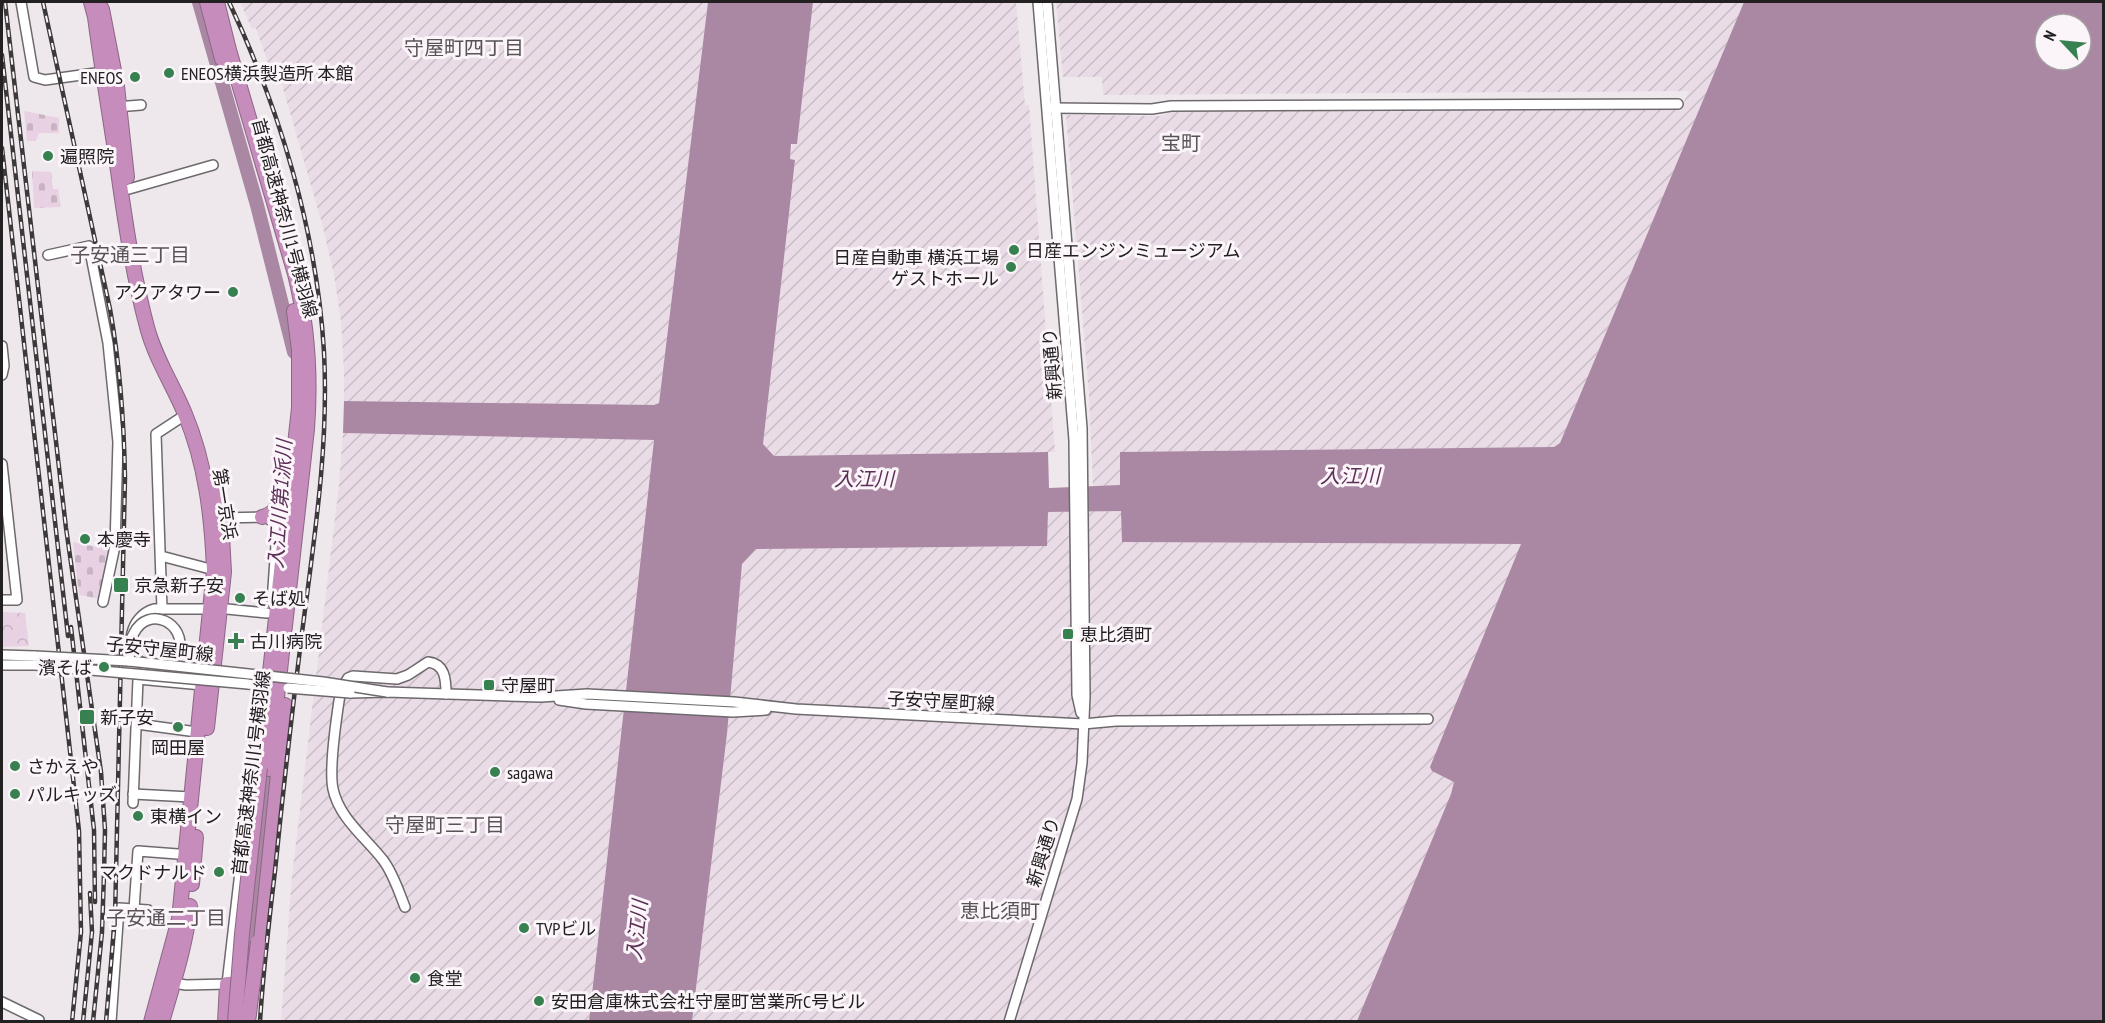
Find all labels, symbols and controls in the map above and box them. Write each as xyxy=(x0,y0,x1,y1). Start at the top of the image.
north arrow xyxy=(2033,12,2093,72)
text: N xyxy=(2039,27,2060,44)
district label: 守屋町四丁目 xyxy=(404,35,524,61)
place label: ENEOS横浜製造所 本館 xyxy=(181,62,354,85)
place label: ENEOS xyxy=(80,66,123,89)
marker: ENEOS横浜製造所 本館 xyxy=(162,66,176,80)
marker: ENEOS xyxy=(128,70,142,84)
street label: 首都高速神奈川1号横羽線 xyxy=(247,115,323,321)
district label: 宝町 xyxy=(1161,130,1201,156)
place label: 遍照院 xyxy=(60,145,114,168)
marker: 遍照院 xyxy=(41,149,55,163)
place label: 日産エンジンミュージアム xyxy=(1026,239,1240,262)
district label: 子安通三丁目 xyxy=(70,242,190,268)
marker: 日産エンジンミュージアム xyxy=(1007,243,1021,257)
place label: 日産自動車 横浜工場 ゲストホール xyxy=(833,246,999,290)
marker: 日産自動車 横浜工場 ゲストホール xyxy=(1004,260,1018,274)
place label: アクアタワー xyxy=(114,281,221,304)
marker: アクアタワー xyxy=(226,285,240,299)
street label: 新興通り xyxy=(1037,327,1067,401)
water label: 入江川第1派川 xyxy=(263,437,298,569)
water label: 入江川 xyxy=(1320,463,1382,489)
water label: 入江川 xyxy=(834,466,896,492)
street label: 第一京浜 xyxy=(208,467,242,541)
place label: 本慶寺 xyxy=(97,528,151,551)
marker: 本慶寺 xyxy=(78,532,92,546)
place label: 京急新子安 xyxy=(134,574,224,597)
marker: 京急新子安 xyxy=(112,576,130,594)
place label: そば処 xyxy=(252,587,306,610)
marker: そば処 xyxy=(233,591,247,605)
place label: 恵比須町 xyxy=(1080,623,1152,646)
marker: 恵比須町 xyxy=(1061,627,1075,641)
place label: 古川病院 xyxy=(250,630,322,653)
street label: 子安守屋町線 xyxy=(105,632,215,666)
marker: 古川病院 xyxy=(227,632,245,650)
place label: 濱そば xyxy=(38,656,92,679)
marker: 濱そば xyxy=(97,660,111,674)
street label: 首都高速神奈川1号横羽線 xyxy=(227,669,275,877)
place label: 守屋町 xyxy=(501,674,555,697)
marker: 守屋町 xyxy=(482,678,496,692)
street label: 子安守屋町線 xyxy=(886,687,996,715)
place label: 新子安 xyxy=(100,706,154,729)
marker: 新子安 xyxy=(78,708,96,726)
marker: 岡田屋 xyxy=(171,720,185,734)
place label: 岡田屋 xyxy=(151,736,205,759)
place label: さかえや xyxy=(27,755,99,778)
marker: さかえや xyxy=(8,759,22,773)
place label: sagawa xyxy=(507,761,553,784)
marker: sagawa xyxy=(488,765,502,779)
place label: パルキッズ xyxy=(27,783,117,806)
marker: パルキッズ xyxy=(8,787,22,801)
place label: 東横イン xyxy=(150,805,222,828)
marker: 東横イン xyxy=(131,809,145,823)
district label: 守屋町三丁目 xyxy=(385,812,505,838)
street label: 新興通り xyxy=(1021,814,1065,890)
place label: マクドナルド xyxy=(99,861,207,884)
marker: マクドナルド xyxy=(212,865,226,879)
water label: 入江川 xyxy=(621,897,653,961)
district label: 恵比須町 xyxy=(960,898,1040,924)
district label: 子安通二丁目 xyxy=(106,905,226,931)
place label: TVPビル xyxy=(536,917,596,940)
marker: TVPビル xyxy=(517,921,531,935)
place label: 食堂 xyxy=(427,967,463,990)
marker: 食堂 xyxy=(408,971,422,985)
place label: 安田倉庫株式会社守屋町営業所C号ビル xyxy=(551,990,865,1013)
marker: 安田倉庫株式会社守屋町営業所C号ビル xyxy=(532,994,546,1008)

